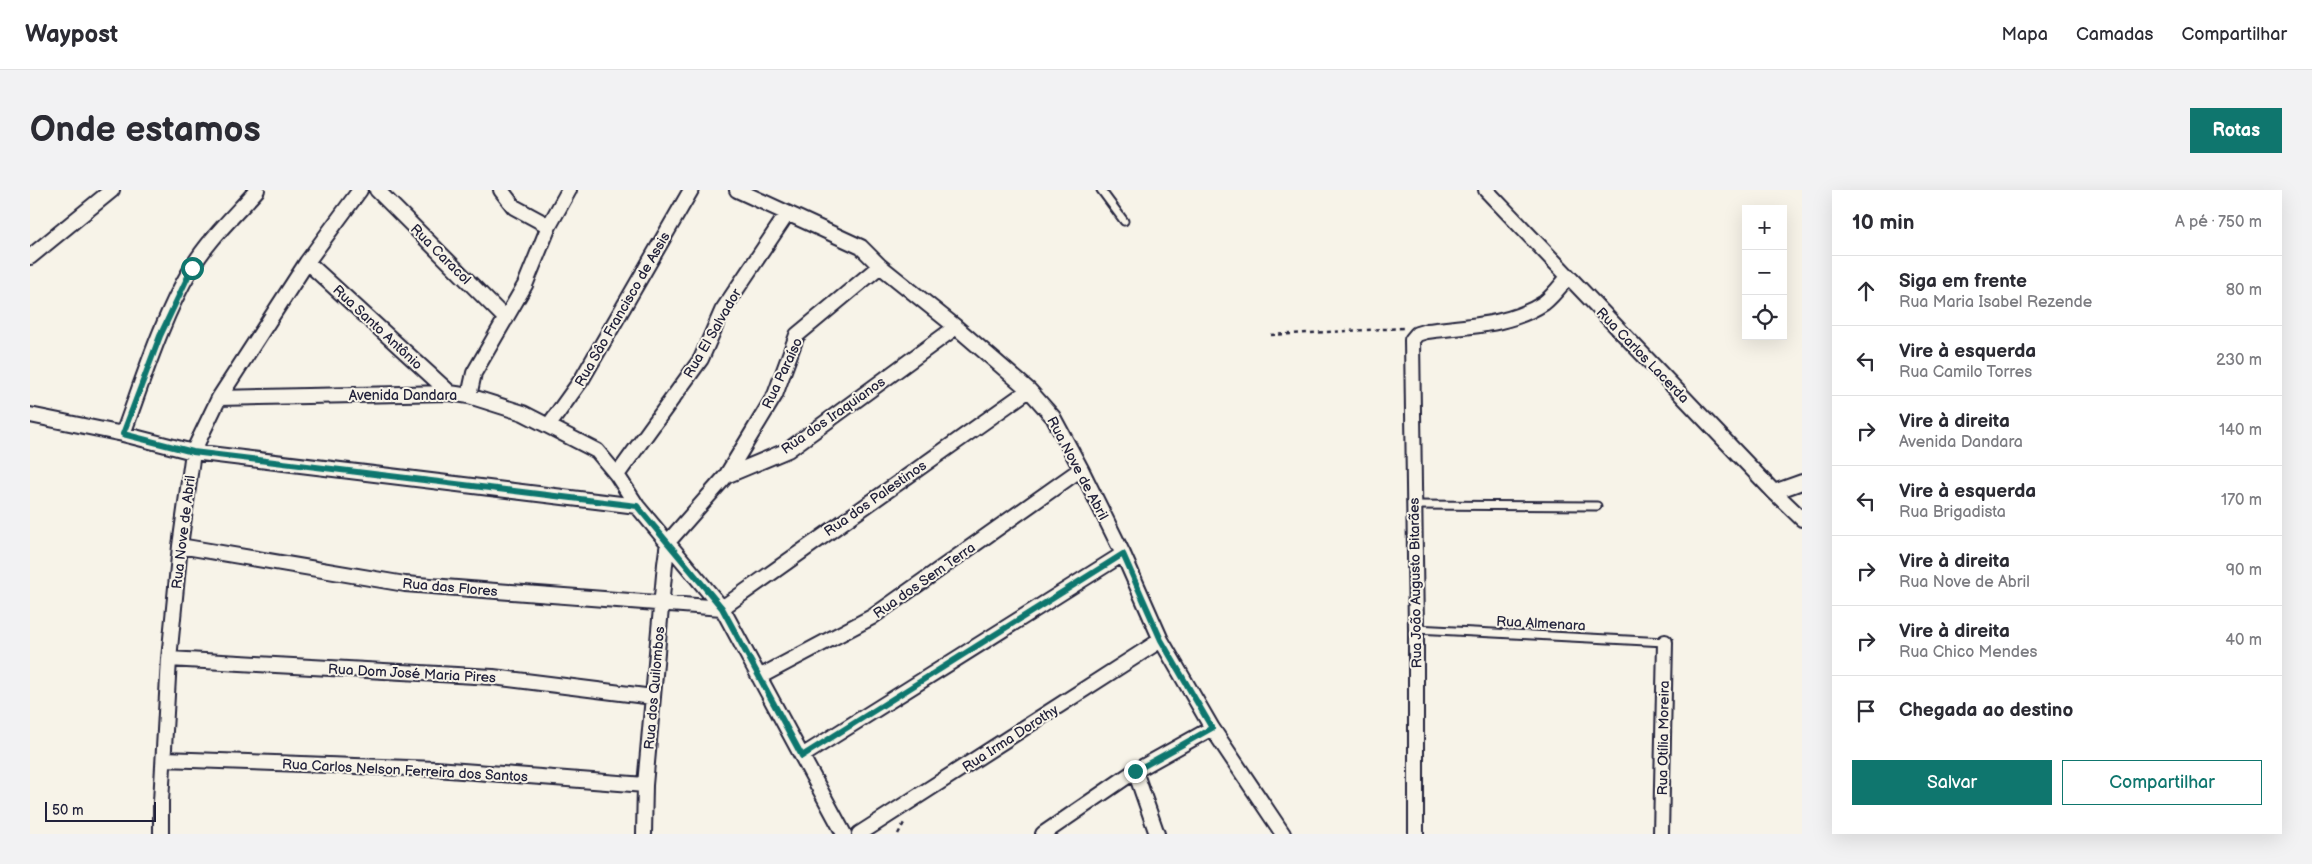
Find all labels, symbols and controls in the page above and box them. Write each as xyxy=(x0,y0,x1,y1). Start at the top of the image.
text: Waypost xyxy=(25,20,118,49)
text: Mapa xyxy=(2002,24,2048,45)
text: Camadas xyxy=(2076,24,2153,45)
text: Compartilhar xyxy=(2181,24,2287,45)
button: Rotas xyxy=(2190,108,2282,153)
text: Onde estamos xyxy=(30,109,261,152)
map controls xyxy=(1742,205,1787,340)
button: + xyxy=(1742,205,1787,250)
text: 10 min xyxy=(1852,210,1914,235)
text: A pé · 750 m xyxy=(2175,213,2262,232)
street label: Rua Caracol xyxy=(407,221,474,288)
street label: Rua Sâo Francisco de Assis xyxy=(571,229,674,389)
button: − xyxy=(1742,250,1787,295)
route start xyxy=(181,257,204,280)
text: Siga em frente xyxy=(1899,270,2027,293)
icon: ahead xyxy=(1852,277,1880,305)
street label: Rua Santo Antônio xyxy=(329,281,426,373)
text: 80 m xyxy=(2226,281,2262,300)
street label: Rua El Salvador xyxy=(680,285,745,381)
text: Rua Maria Isabel Rezende xyxy=(1899,293,2092,312)
button: locate xyxy=(1742,295,1787,340)
street label: Rua Carlos Lacerda xyxy=(1593,304,1693,407)
street label: Rua Paraíso xyxy=(759,335,806,411)
text: Vire à esquerda xyxy=(1899,340,2036,363)
icon: left xyxy=(1852,347,1880,375)
text: 230 m xyxy=(2216,351,2262,370)
text: Rua Camilo Torres xyxy=(1899,363,2032,382)
street label: Rua dos Iraquianos xyxy=(778,373,889,458)
street label: Avenida Dandara xyxy=(349,387,457,404)
text: Vire à direita xyxy=(1899,410,2010,433)
street label: Rua Nove de Abril xyxy=(1043,414,1112,523)
icon: right xyxy=(1852,417,1880,445)
text: 140 m xyxy=(2219,421,2262,440)
text: Avenida Dandara xyxy=(1899,433,2023,452)
street label: Rua dos Palestinos xyxy=(821,457,930,540)
street label: Rua Nove de Abril xyxy=(168,474,199,590)
text: Vire à esquerda xyxy=(1899,480,2036,503)
icon: left xyxy=(1852,487,1880,515)
text: 170 m xyxy=(2221,491,2262,510)
street label: Rua João Augusto Bitarães xyxy=(1406,497,1425,669)
text: Rua Brigadista xyxy=(1899,503,2006,522)
street label: Rua dos Sem Terra xyxy=(870,539,979,622)
text: Vire à direita xyxy=(1899,550,2010,573)
icon: right xyxy=(1852,557,1880,585)
text: 90 m xyxy=(2226,561,2262,580)
text: Rua Nove de Abril xyxy=(1899,573,2030,592)
street label: Rua das Flores xyxy=(402,575,498,600)
street label: Rua Almenara xyxy=(1496,613,1586,634)
text: Vire à direita xyxy=(1899,620,2010,643)
street label: Rua dos Quilombos xyxy=(641,626,668,750)
icon: right xyxy=(1852,627,1880,655)
text: 40 m xyxy=(2225,631,2262,650)
text: Rua Chico Mendes xyxy=(1899,643,2037,662)
street label: Rua Dom José Maria Pires xyxy=(328,661,497,686)
street label: Rua Otília Moreira xyxy=(1654,680,1673,796)
icon: arrive xyxy=(1852,697,1880,725)
text: Chegada ao destino xyxy=(1899,699,2073,722)
street label: Rua Irma Dorothy xyxy=(959,701,1062,776)
street label: Rua Carlos Nelson Ferreira dos Santos xyxy=(282,756,528,785)
route end xyxy=(1124,760,1147,783)
button: Salvar xyxy=(1852,760,2052,805)
button: Compartilhar xyxy=(2062,760,2262,805)
scale bar xyxy=(45,799,156,822)
text: 50 m xyxy=(52,802,84,819)

